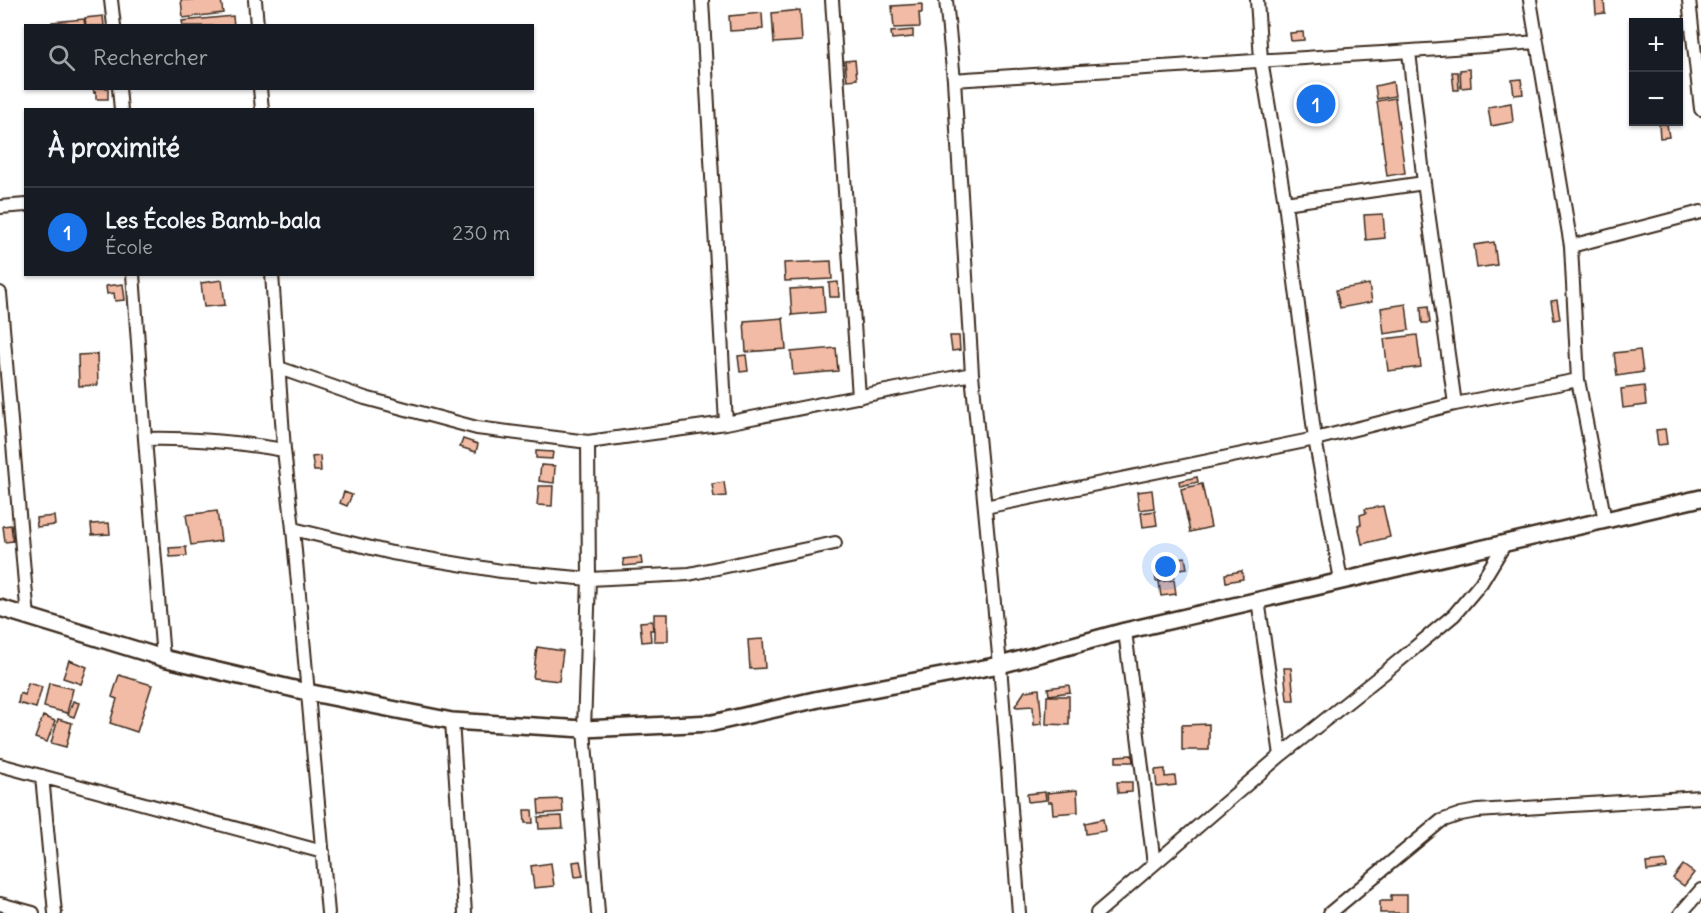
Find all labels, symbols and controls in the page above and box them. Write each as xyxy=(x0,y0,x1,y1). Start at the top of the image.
map controls xyxy=(1629,18,1683,126)
button: + xyxy=(1629,18,1683,72)
search box xyxy=(24,24,534,90)
icon: search xyxy=(45,41,78,74)
text: Rechercher xyxy=(93,43,208,71)
button: − xyxy=(1629,72,1683,126)
pin: 1 xyxy=(1296,82,1336,126)
text: À proximité xyxy=(48,131,180,164)
text: Les Écoles Bamb-bala xyxy=(105,206,321,234)
text: 1 xyxy=(64,220,71,245)
text: 230 m xyxy=(452,220,510,245)
text: École xyxy=(105,234,153,259)
your location xyxy=(1151,552,1180,581)

